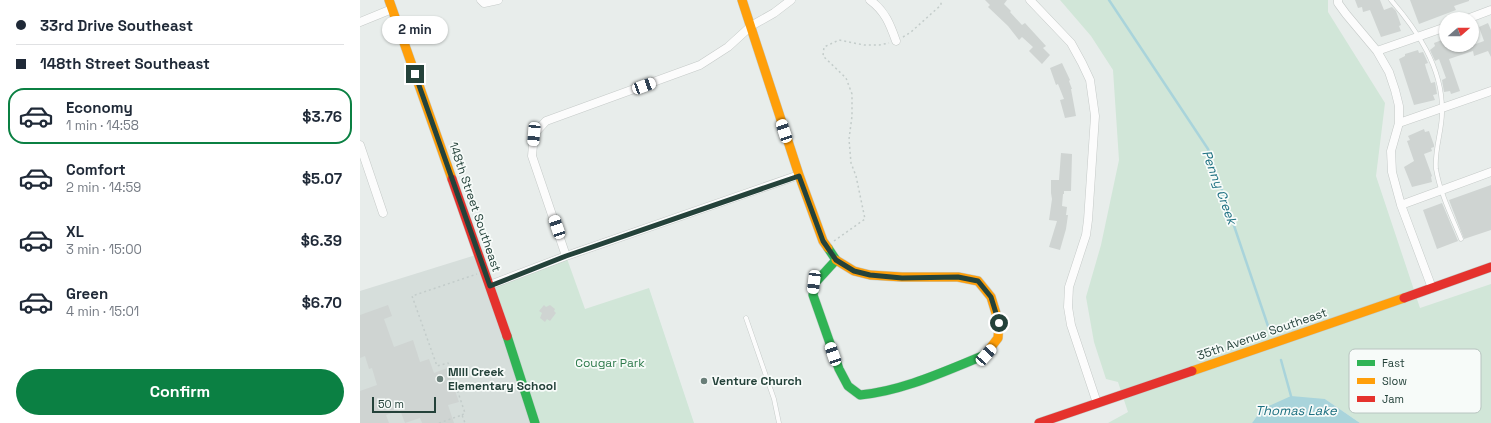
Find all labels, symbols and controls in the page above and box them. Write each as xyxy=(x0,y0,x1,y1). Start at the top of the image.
north arrow xyxy=(1439,12,1479,52)
map controls xyxy=(1439,12,1479,52)
text: 33rd Drive Southeast xyxy=(40,16,193,35)
callout: 2 min xyxy=(382,16,448,44)
text: 2 min xyxy=(398,21,432,38)
text: 148th Street Southeast xyxy=(40,54,210,73)
route end xyxy=(406,65,424,83)
car xyxy=(631,76,657,96)
icon: car xyxy=(18,98,54,134)
text: Economy xyxy=(66,98,133,117)
text: $3.76 xyxy=(302,107,342,126)
text: 1 min · 14:58 xyxy=(66,117,139,134)
car xyxy=(775,118,793,144)
car xyxy=(527,122,541,146)
street label: 148th Street Southeast xyxy=(445,140,505,274)
water label: Penny Creek xyxy=(1198,148,1242,229)
icon: car xyxy=(18,160,54,196)
text: Comfort xyxy=(66,160,126,179)
text: $5.07 xyxy=(302,169,342,188)
text: 2 min · 14:59 xyxy=(66,179,141,196)
car xyxy=(547,214,567,240)
icon: car xyxy=(18,222,54,258)
text: XL xyxy=(66,222,84,241)
text: $6.39 xyxy=(301,231,342,250)
text: 3 min · 15:00 xyxy=(66,241,142,258)
car xyxy=(807,269,821,295)
icon: car xyxy=(18,284,54,320)
text: Green xyxy=(66,284,108,303)
text: $6.70 xyxy=(302,293,342,312)
text: 4 min · 15:01 xyxy=(66,303,139,320)
street label: 35th Avenue Southeast xyxy=(1195,304,1329,364)
route start xyxy=(990,314,1008,332)
car xyxy=(823,341,843,367)
car xyxy=(974,342,998,368)
legend xyxy=(1349,349,1481,413)
park label: Cougar Park xyxy=(575,355,645,371)
text: Fast xyxy=(1382,356,1405,370)
place label: Mill Creek Elementary School xyxy=(448,364,556,394)
button: Confirm xyxy=(16,369,344,415)
place label: Venture Church xyxy=(712,373,802,389)
marker: Mill Creek Elementary School xyxy=(435,374,445,384)
text: Slow xyxy=(1382,374,1407,388)
marker: Venture Church xyxy=(699,376,709,386)
text: Jam xyxy=(1382,392,1404,406)
scale bar xyxy=(372,395,436,414)
text: 50 m xyxy=(378,397,404,411)
water label: Thomas Lake xyxy=(1255,402,1338,419)

